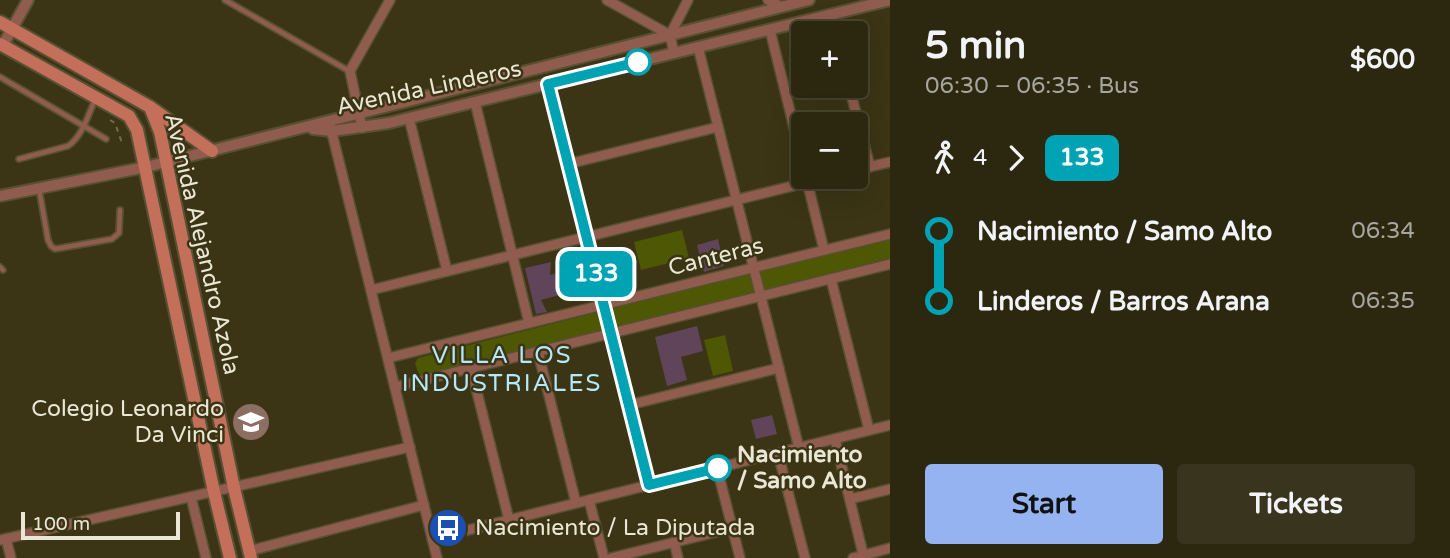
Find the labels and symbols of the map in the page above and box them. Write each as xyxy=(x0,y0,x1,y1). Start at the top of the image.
unlabelled marker xyxy=(625,49,651,75)
street label: Avenida Linderos xyxy=(334,55,524,121)
street label: Avenida Alejandro Azola xyxy=(158,111,246,377)
street label: Canteras xyxy=(666,232,766,282)
line badge: 133 xyxy=(556,251,636,297)
district label: VILLA LOS INDUSTRIALES xyxy=(402,341,602,398)
place label: Colegio Leonardo Da Vinci xyxy=(31,395,224,449)
school or university icon: Colegio Leonardo Da Vinci xyxy=(230,401,272,443)
place label: Nacimiento / Samo Alto xyxy=(737,441,867,495)
marker: Nacimiento / Samo Alto xyxy=(705,455,731,481)
bus stop icon: Nacimiento / La Diputada xyxy=(427,507,469,549)
scale bar xyxy=(21,509,180,541)
place label: Nacimiento / La Diputada xyxy=(475,514,755,542)

